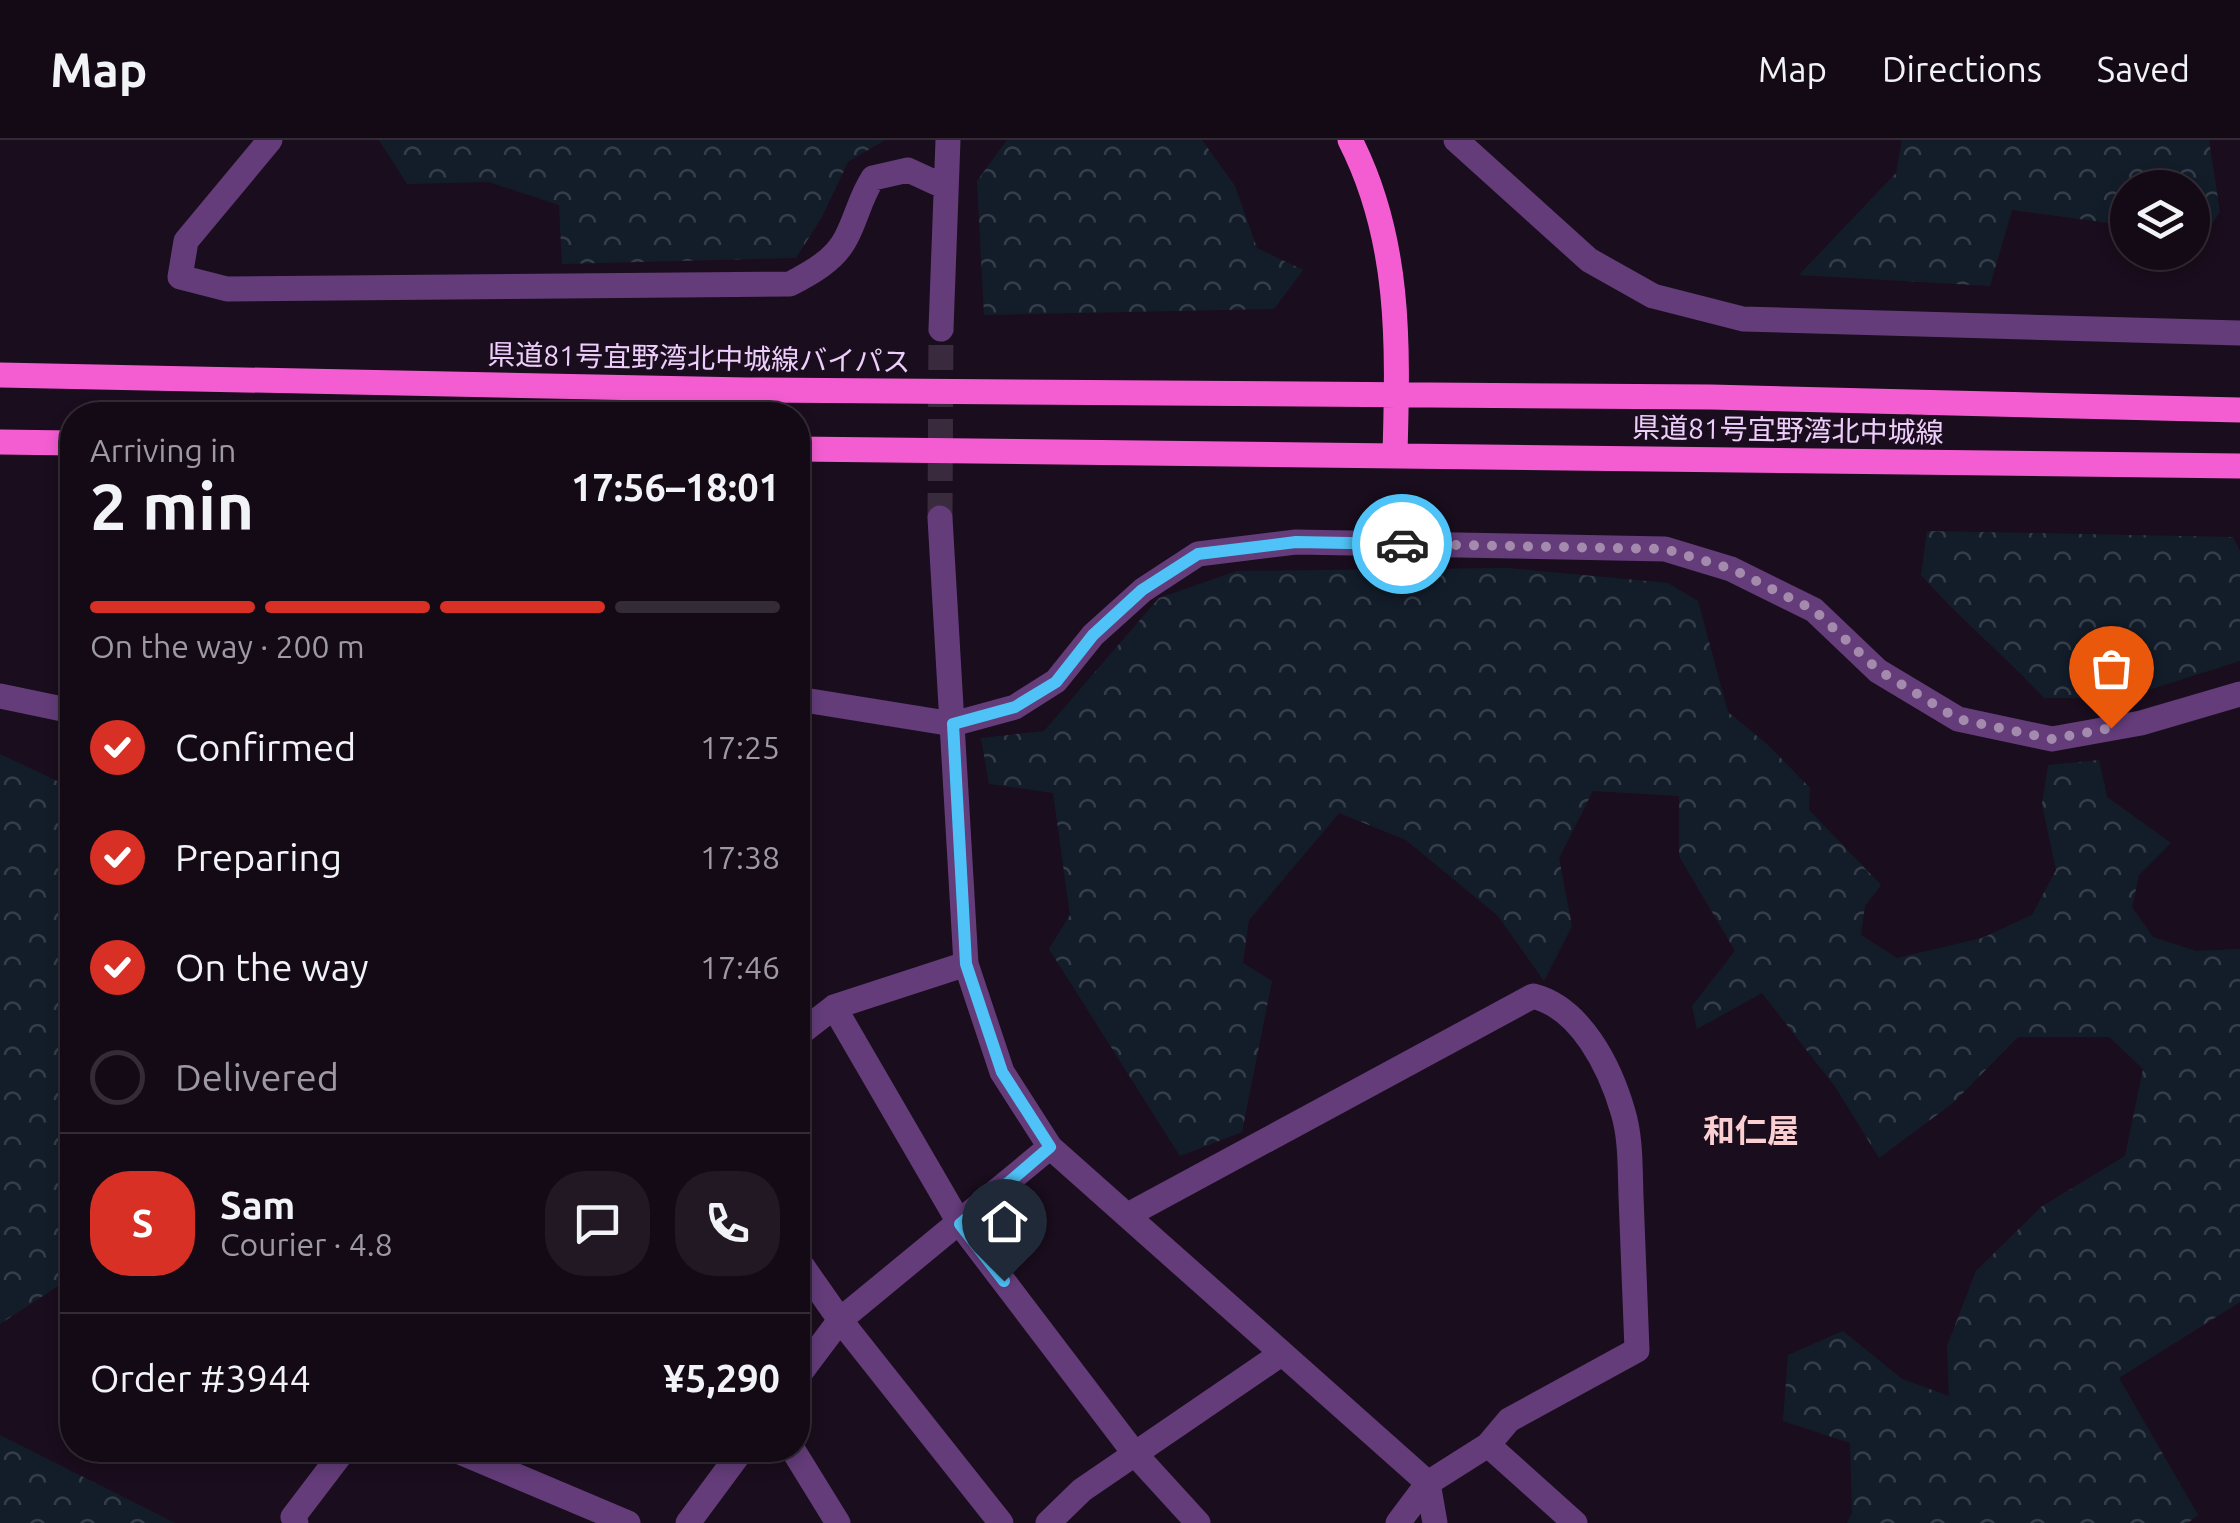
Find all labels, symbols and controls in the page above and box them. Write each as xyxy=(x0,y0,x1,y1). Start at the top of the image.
text: Map xyxy=(50,42,148,96)
text: Map xyxy=(1758,49,1827,89)
text: Directions xyxy=(1882,49,2042,89)
text: Saved xyxy=(2097,49,2190,89)
map controls xyxy=(2110,170,2210,270)
button: layers xyxy=(2110,170,2210,270)
street label: 県道81号宜野湾北中城線バイパス xyxy=(487,338,911,377)
street label: 県道81号宜野湾北中城線 xyxy=(1632,411,1944,448)
text: Arriving in xyxy=(90,432,236,468)
text: 17:56–18:01 xyxy=(571,466,780,508)
text: 2 min xyxy=(90,469,254,542)
courier xyxy=(1352,494,1452,594)
icon: car xyxy=(1375,517,1430,572)
pin xyxy=(2069,626,2154,729)
text: On the way · 200 m xyxy=(90,628,365,664)
icon: bag xyxy=(2084,641,2139,696)
icon: check xyxy=(90,720,145,775)
text: Confirmed xyxy=(175,726,356,768)
text: 17:25 xyxy=(700,729,780,765)
icon: check xyxy=(90,830,145,885)
text: Preparing xyxy=(175,836,342,878)
text: 17:38 xyxy=(700,839,780,875)
icon: check xyxy=(90,940,145,995)
text: On the way xyxy=(175,946,368,988)
text: 17:46 xyxy=(700,949,780,985)
text: Delivered xyxy=(175,1056,339,1098)
district label: 和仁屋 xyxy=(1703,1112,1799,1148)
button: chat xyxy=(545,1171,650,1276)
button: phone xyxy=(675,1171,780,1276)
pin xyxy=(962,1179,1047,1282)
text: Sam xyxy=(220,1184,295,1226)
icon: home xyxy=(977,1194,1032,1249)
text: S xyxy=(132,1202,153,1244)
text: Courier · 4.8 xyxy=(220,1226,393,1262)
text: Order #3944 xyxy=(90,1357,311,1399)
text: ¥5,290 xyxy=(663,1357,780,1399)

